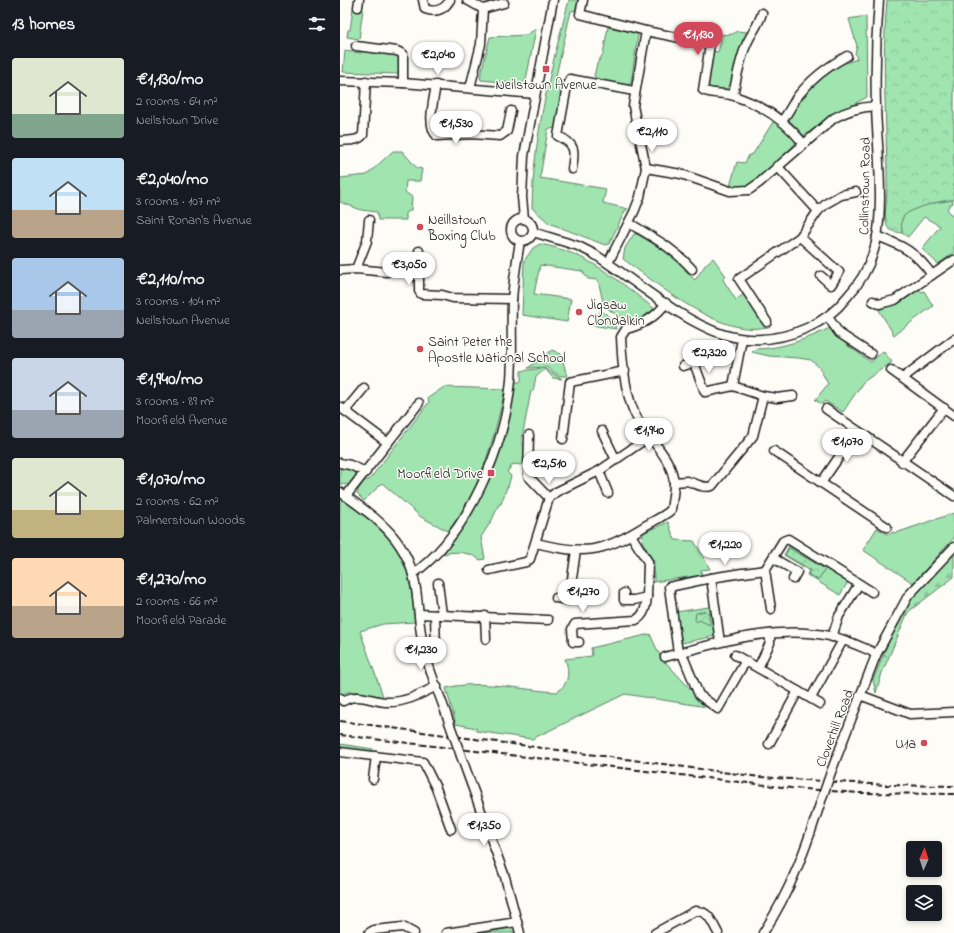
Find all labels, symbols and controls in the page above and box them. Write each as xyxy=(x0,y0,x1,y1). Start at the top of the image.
text: 13 homes xyxy=(12,12,75,37)
icon: filters xyxy=(306,13,328,35)
pin: €1,130 xyxy=(665,22,731,56)
text: €1,130 xyxy=(683,25,713,44)
pin: €2,040 xyxy=(405,42,471,76)
text: €2,040 xyxy=(421,45,455,64)
marker: Neilstown Avenue xyxy=(541,64,551,74)
text: €1,130/mo xyxy=(136,67,203,92)
icon: home xyxy=(44,74,92,122)
place label: Neilstown Avenue xyxy=(495,75,597,96)
text: 2 rooms · 64 m² xyxy=(136,92,218,111)
text: Neilstown Drive xyxy=(136,111,218,130)
pin: €1,530 xyxy=(423,111,489,145)
text: €1,530 xyxy=(439,114,473,133)
pin: €2,110 xyxy=(619,119,685,153)
text: €2,110 xyxy=(636,122,668,141)
street label: Collinstown Road xyxy=(854,137,877,235)
text: €2,040/mo xyxy=(136,167,208,192)
icon: home xyxy=(44,174,92,222)
text: 3 rooms · 107 m² xyxy=(136,192,220,211)
place label: Neillstown Boxing Club xyxy=(427,210,496,248)
text: Saint Ronan's Avenue xyxy=(136,211,252,230)
marker: Neillstown Boxing Club xyxy=(415,222,425,232)
pin: €3,050 xyxy=(376,252,442,286)
text: €3,050 xyxy=(391,255,427,274)
text: €2,110/mo xyxy=(136,267,205,292)
icon: home xyxy=(44,274,92,322)
text: 3 rooms · 104 m² xyxy=(136,292,220,311)
place label: Jigsaw Clondalkin xyxy=(587,295,645,332)
marker: Jigsaw Clondalkin xyxy=(574,307,584,317)
text: Neilstown Avenue xyxy=(136,311,230,330)
place label: Saint Peter the Apostle National School xyxy=(428,332,566,369)
pin: €2,320 xyxy=(676,340,742,374)
text: €2,320 xyxy=(691,343,727,362)
marker: Saint Peter the Apostle National School xyxy=(415,344,425,354)
text: €1,940/mo xyxy=(136,367,203,392)
icon: home xyxy=(44,374,92,422)
text: 3 rooms · 89 m² xyxy=(136,392,214,411)
text: Moorfield Avenue xyxy=(136,411,227,430)
pin: €1,940 xyxy=(616,418,682,452)
text: €1,940 xyxy=(634,421,664,440)
pin: €1,070 xyxy=(814,429,880,463)
text: €1,070 xyxy=(831,432,863,451)
pin: €2,510 xyxy=(516,451,582,485)
text: €2,510 xyxy=(532,454,566,473)
place label: Moorfield Drive xyxy=(397,464,484,485)
text: €1,070/mo xyxy=(136,467,205,492)
marker: Moorfield Drive xyxy=(486,468,496,478)
icon: home xyxy=(44,474,92,522)
text: 2 rooms · 62 m² xyxy=(136,492,219,511)
text: Palmerstown Woods xyxy=(136,511,245,530)
pin: €1,220 xyxy=(692,532,758,566)
text: €1,220 xyxy=(708,535,742,554)
text: €1,270/mo xyxy=(136,567,206,592)
icon: home xyxy=(44,574,92,622)
pin: €1,270 xyxy=(550,579,616,613)
text: €1,270 xyxy=(567,582,599,601)
text: 2 rooms · 66 m² xyxy=(136,592,218,611)
text: Moorfield Parade xyxy=(136,611,226,630)
pin: €1,230 xyxy=(388,637,454,671)
text: €1,230 xyxy=(405,640,437,659)
street label: Cloverhill Road xyxy=(811,687,860,770)
place label: U1a xyxy=(895,734,916,755)
marker: U1a xyxy=(919,738,929,748)
pin: €1,350 xyxy=(451,813,517,847)
text: €1,350 xyxy=(467,816,501,835)
north arrow xyxy=(906,841,942,877)
map controls xyxy=(906,841,942,921)
button: layers xyxy=(906,885,942,921)

